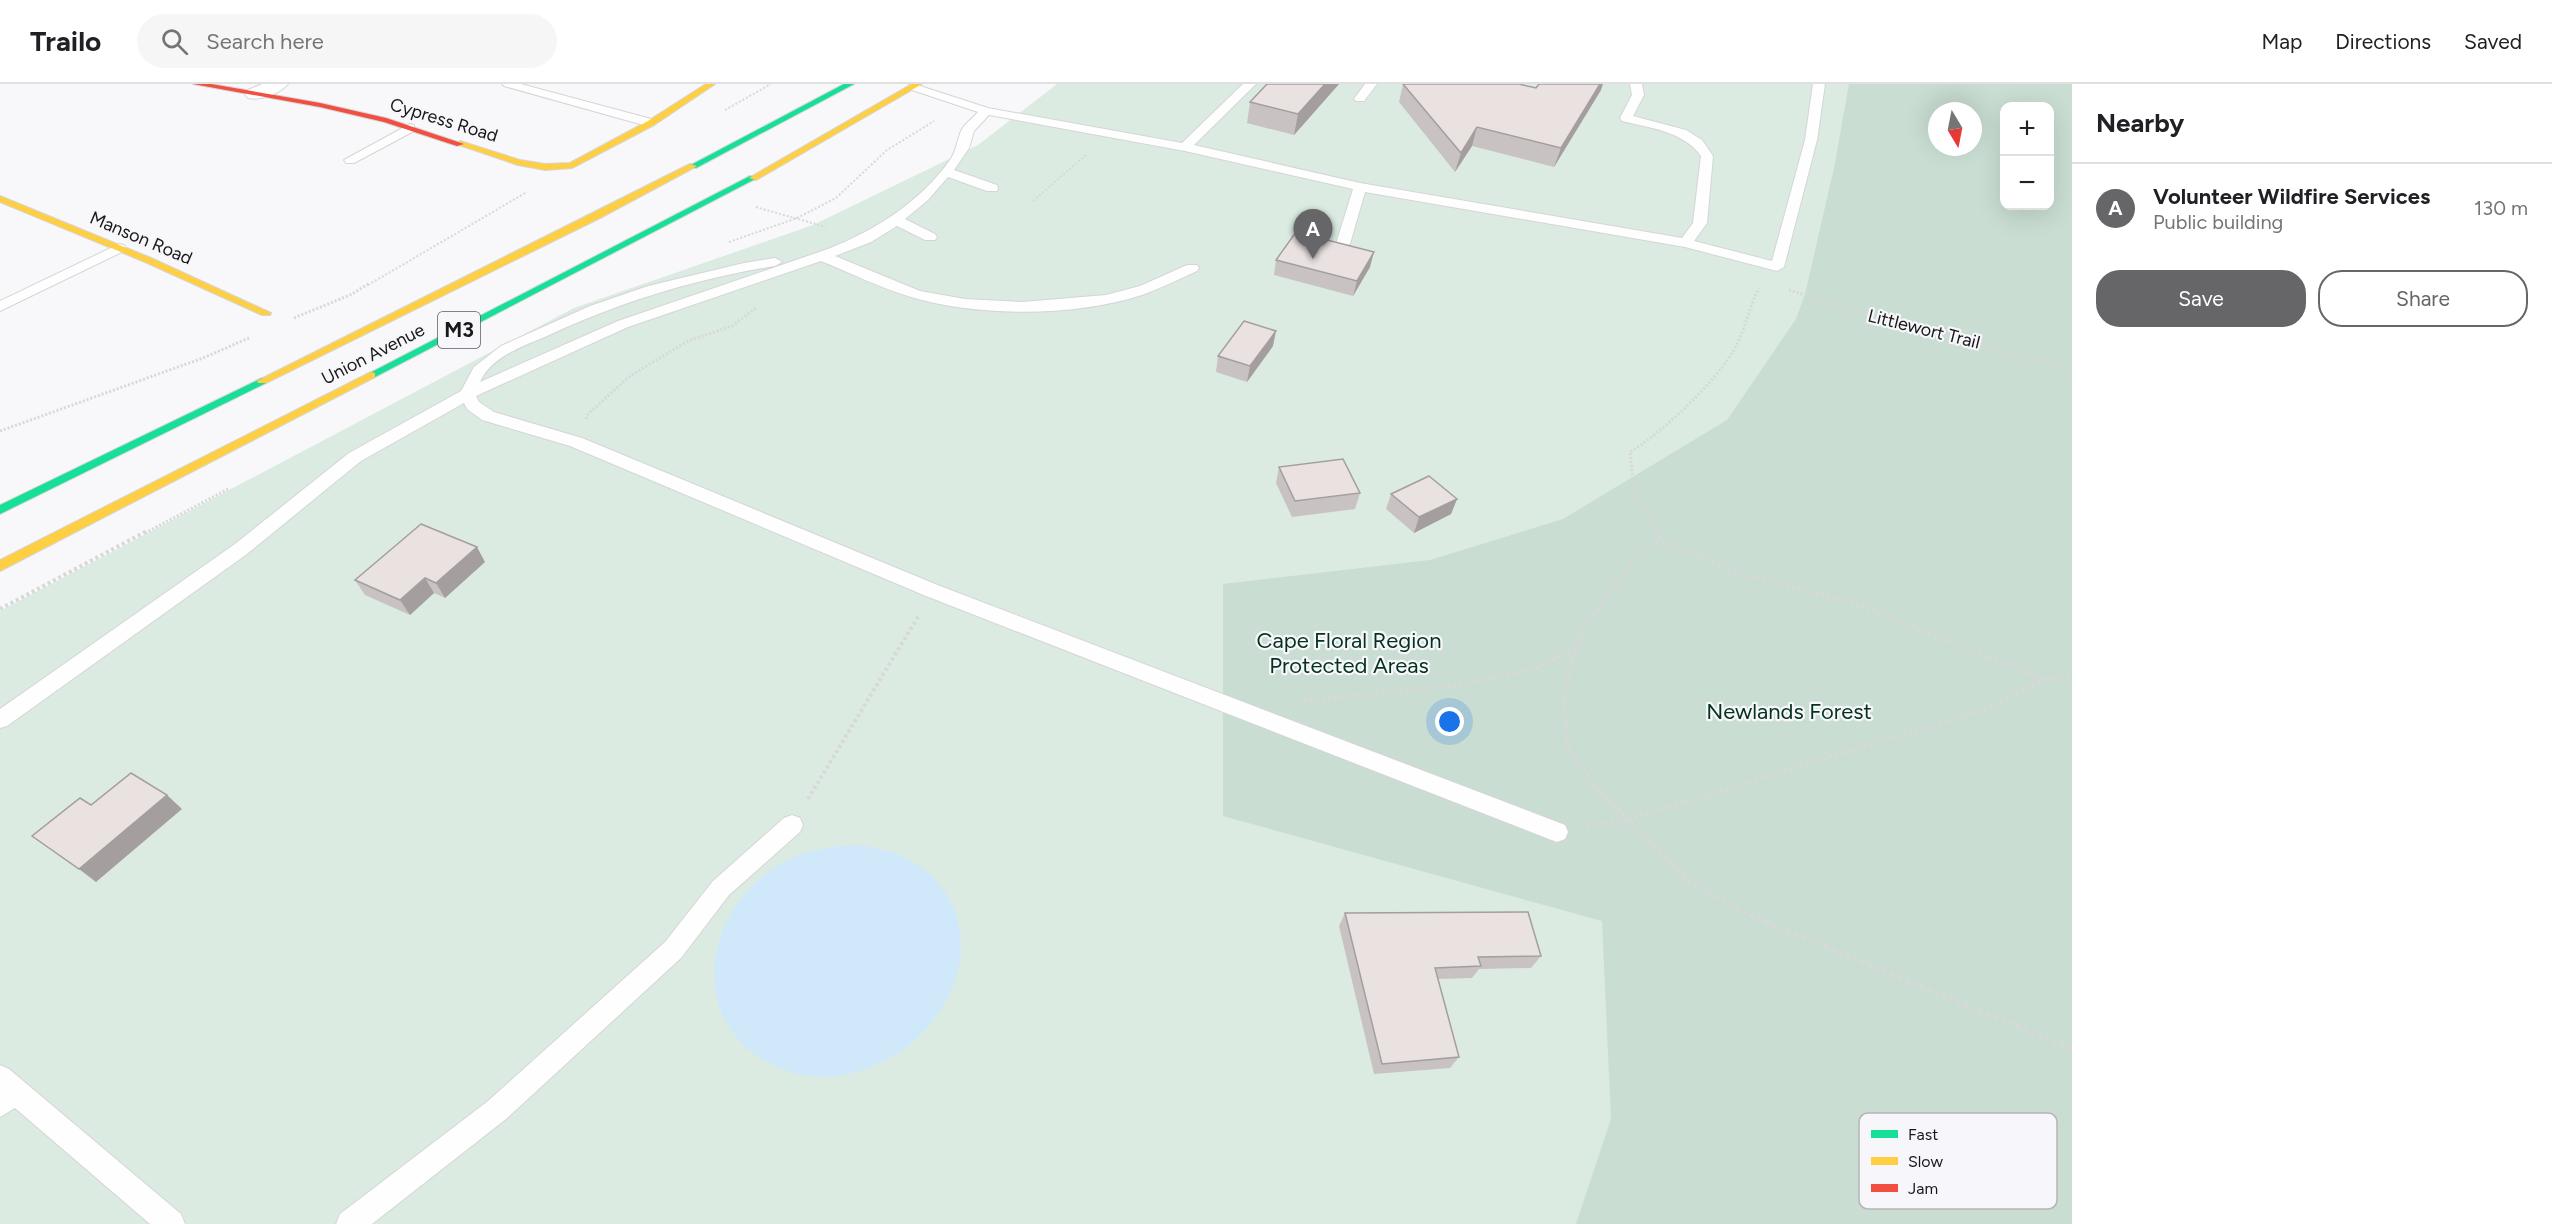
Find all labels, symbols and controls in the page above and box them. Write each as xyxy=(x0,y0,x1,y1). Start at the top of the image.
search box xyxy=(137,14,557,68)
text: Trailo xyxy=(30,24,101,58)
icon: search xyxy=(158,25,191,58)
text: Search here xyxy=(206,28,324,55)
text: Map xyxy=(2261,29,2302,54)
text: Directions xyxy=(2335,29,2431,54)
text: Saved xyxy=(2464,29,2522,54)
street label: Cypress Road xyxy=(387,93,501,147)
north arrow xyxy=(1928,102,1982,156)
map controls xyxy=(2000,102,2054,210)
button: + xyxy=(2000,102,2054,156)
text: Nearby xyxy=(2096,107,2184,139)
button: − xyxy=(2000,156,2054,210)
text: Volunteer Wildfire Services xyxy=(2153,183,2430,210)
text: A xyxy=(2108,196,2123,220)
text: 130 m xyxy=(2474,196,2528,220)
street label: Manson Road xyxy=(86,207,196,269)
pin: A xyxy=(1294,210,1332,259)
text: Public building xyxy=(2153,210,2283,234)
button: Save xyxy=(2096,270,2306,327)
button: Share xyxy=(2318,270,2528,327)
street label: Littlewort Trail xyxy=(1866,304,1982,354)
road number: M3 xyxy=(438,312,480,348)
street label: Union Avenue xyxy=(318,319,428,389)
park label: Cape Floral Region Protected Areas xyxy=(1257,627,1441,679)
park label: Newlands Forest xyxy=(1706,698,1872,725)
your location xyxy=(1435,707,1464,736)
legend xyxy=(1859,1113,2057,1209)
text: Fast xyxy=(1908,1125,1938,1144)
text: Slow xyxy=(1908,1152,1943,1171)
text: Jam xyxy=(1908,1179,1938,1198)

